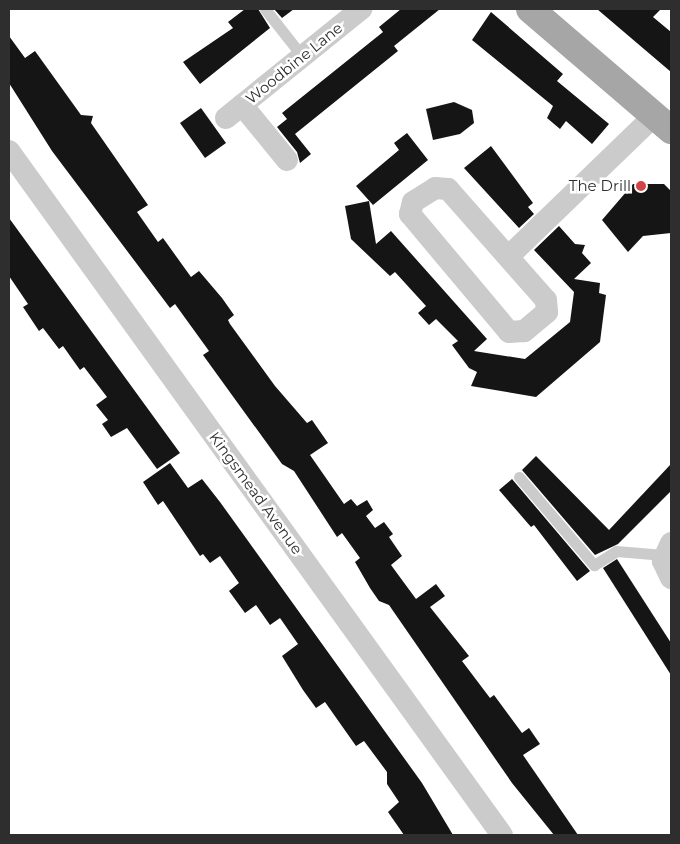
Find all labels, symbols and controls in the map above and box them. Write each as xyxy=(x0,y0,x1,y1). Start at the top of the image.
street label: Woodbine Lane xyxy=(242,19,346,107)
place label: The Drill xyxy=(569,177,631,195)
marker: The Drill xyxy=(635,180,647,192)
street label: Kingsmead Avenue xyxy=(206,428,306,558)

